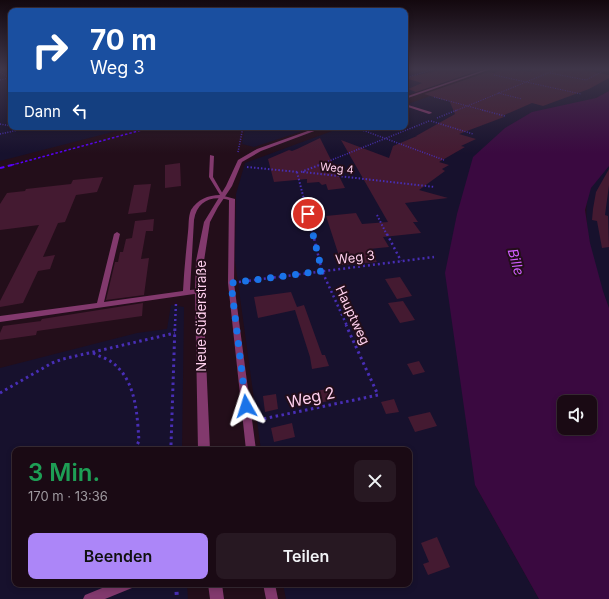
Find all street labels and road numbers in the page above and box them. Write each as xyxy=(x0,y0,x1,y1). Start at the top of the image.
street label: Weg 4 xyxy=(320,159,354,177)
street label: Weg 3 xyxy=(334,247,376,267)
street label: Neue Süderstraße xyxy=(193,260,209,372)
street label: Hauptweg xyxy=(332,283,374,347)
street label: Weg 2 xyxy=(285,382,337,412)

